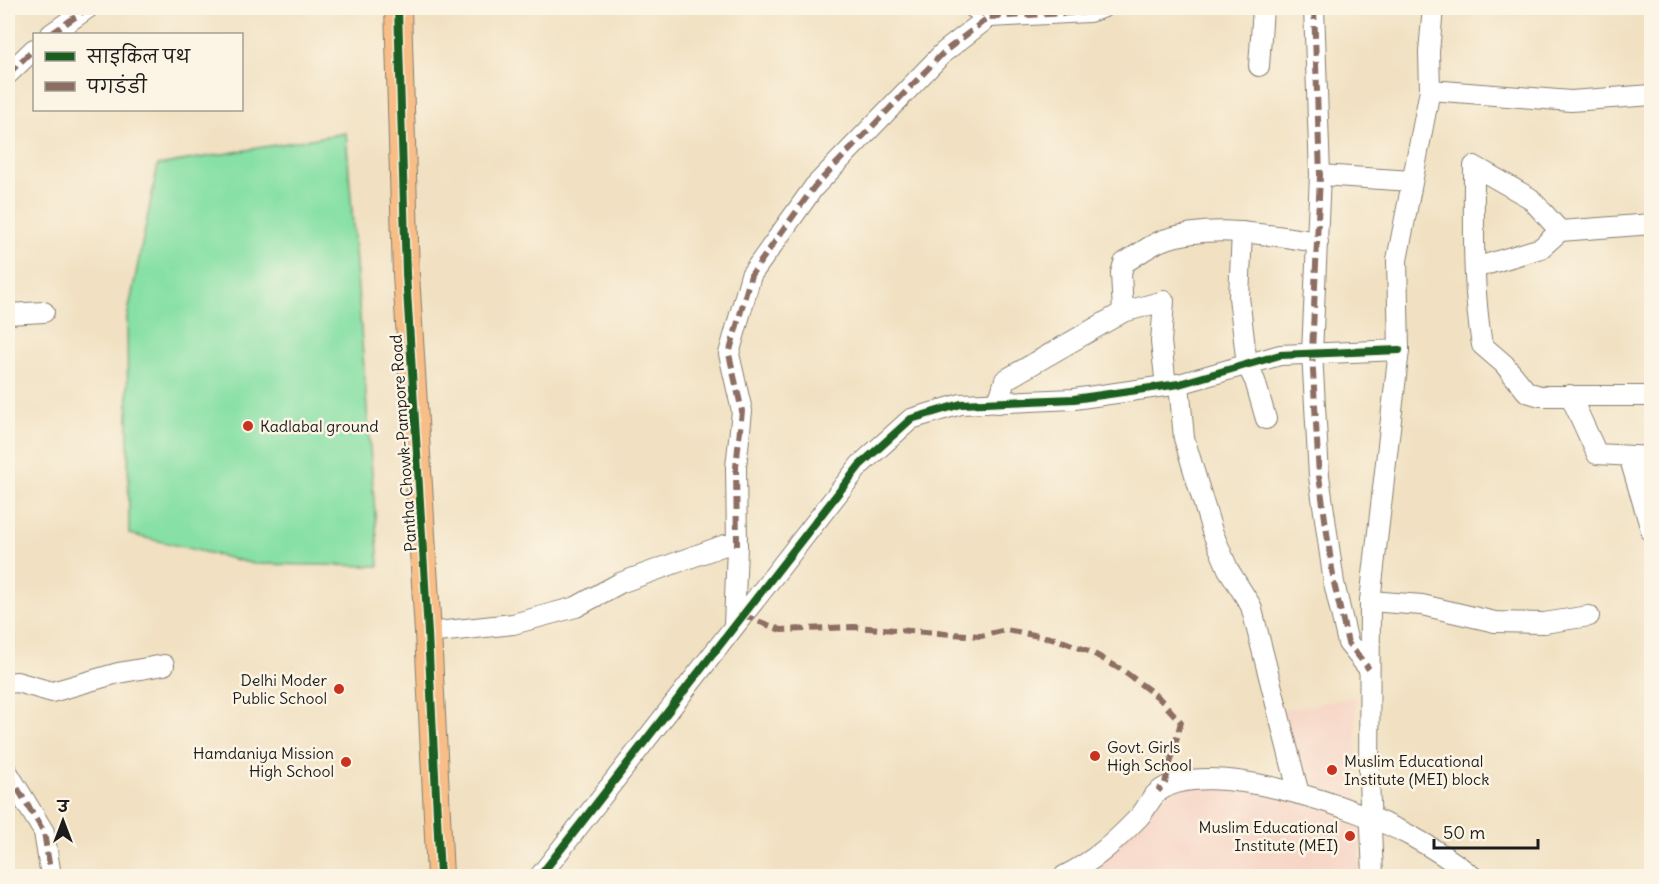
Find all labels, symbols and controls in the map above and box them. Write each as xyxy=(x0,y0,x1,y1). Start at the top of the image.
legend xyxy=(33,33,243,111)
text: साइकिल पथ xyxy=(86,43,192,68)
text: पगडंडी xyxy=(86,73,147,98)
street label: Pantha Chowk-Pampore Road xyxy=(385,334,421,552)
place label: Kadlabal ground xyxy=(260,416,379,436)
marker: Kadlabal ground xyxy=(241,419,255,433)
place label: Delhi Moder Public School xyxy=(232,670,327,708)
marker: Delhi Moder Public School xyxy=(332,682,346,696)
place label: Govt. Girls High School xyxy=(1107,737,1192,775)
place label: Hamdaniya Mission High School xyxy=(193,743,334,781)
marker: Govt. Girls High School xyxy=(1088,749,1102,763)
place label: Muslim Educational Institute (MEI) block xyxy=(1344,751,1489,789)
marker: Hamdaniya Mission High School xyxy=(339,755,353,769)
marker: Muslim Educational Institute (MEI) block xyxy=(1325,763,1339,777)
north arrow xyxy=(33,791,93,851)
text: उ xyxy=(56,796,70,816)
scale bar xyxy=(1434,812,1538,850)
place label: Muslim Educational Institute (MEI) xyxy=(1199,817,1338,855)
text: 50 m xyxy=(1443,821,1485,844)
marker: Muslim Educational Institute (MEI) xyxy=(1343,829,1357,843)

